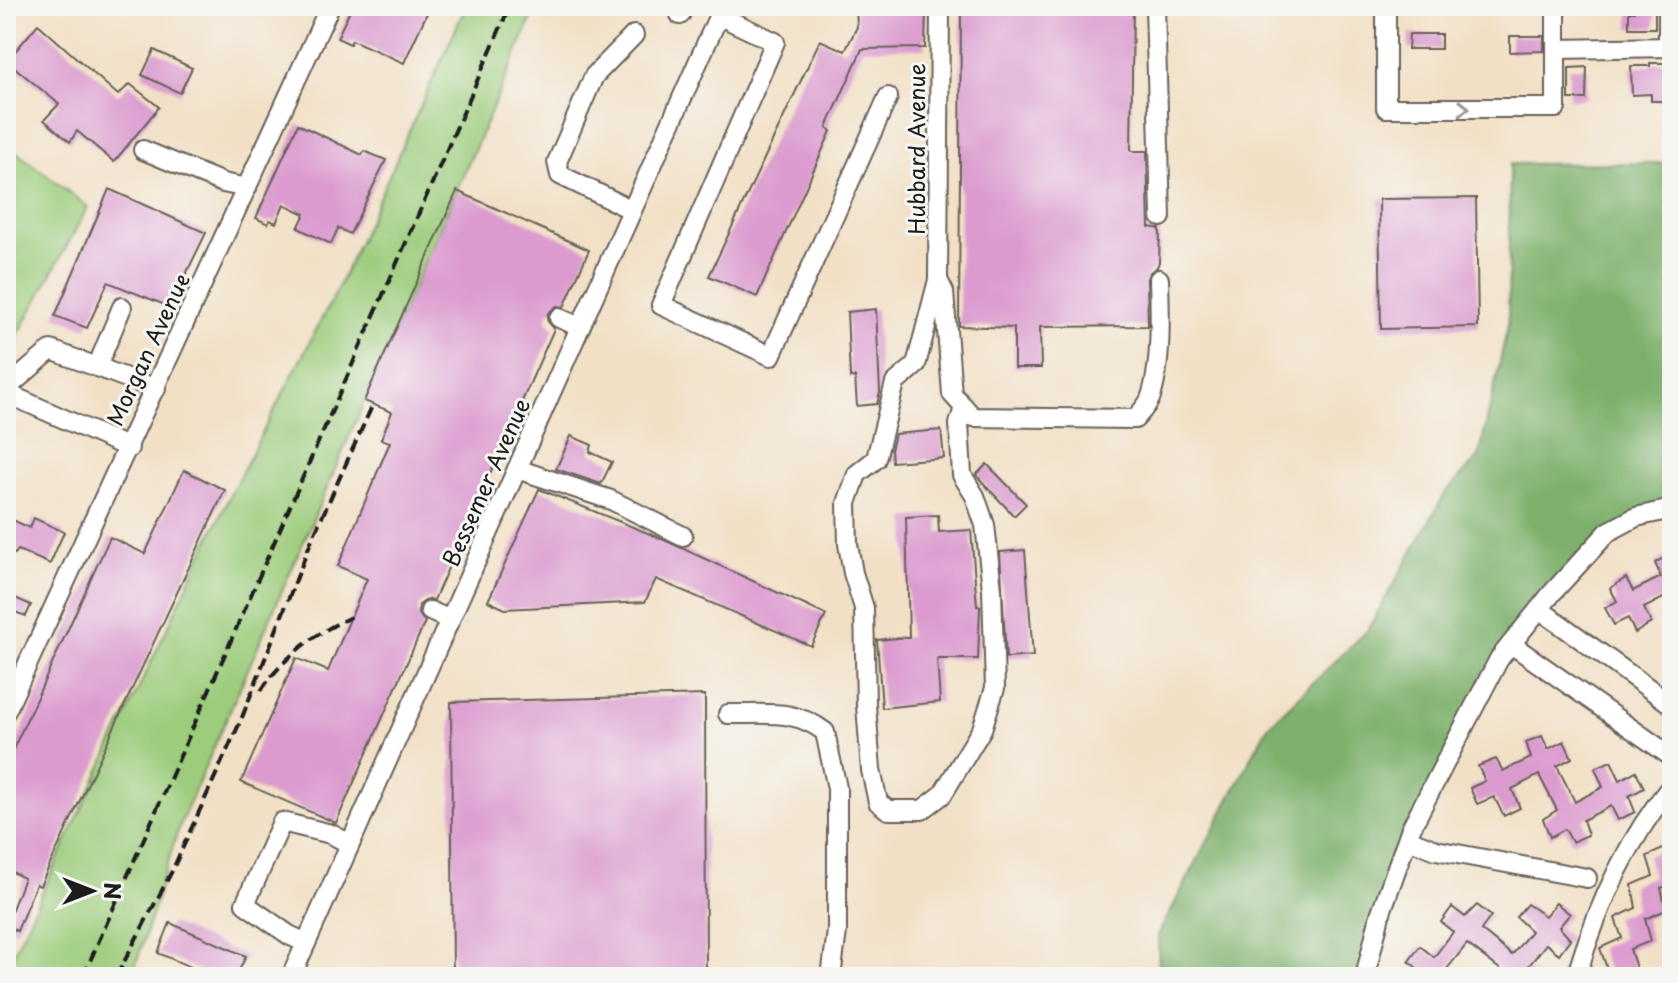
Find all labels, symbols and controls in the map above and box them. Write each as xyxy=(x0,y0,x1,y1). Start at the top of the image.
street label: Hubbard Avenue xyxy=(899,63,932,235)
one-way arrow xyxy=(1458,99,1471,117)
street label: Morgan Avenue xyxy=(97,267,197,431)
street label: Bessemer Avenue xyxy=(433,393,537,571)
north arrow xyxy=(52,851,132,931)
text: N xyxy=(97,882,130,900)

